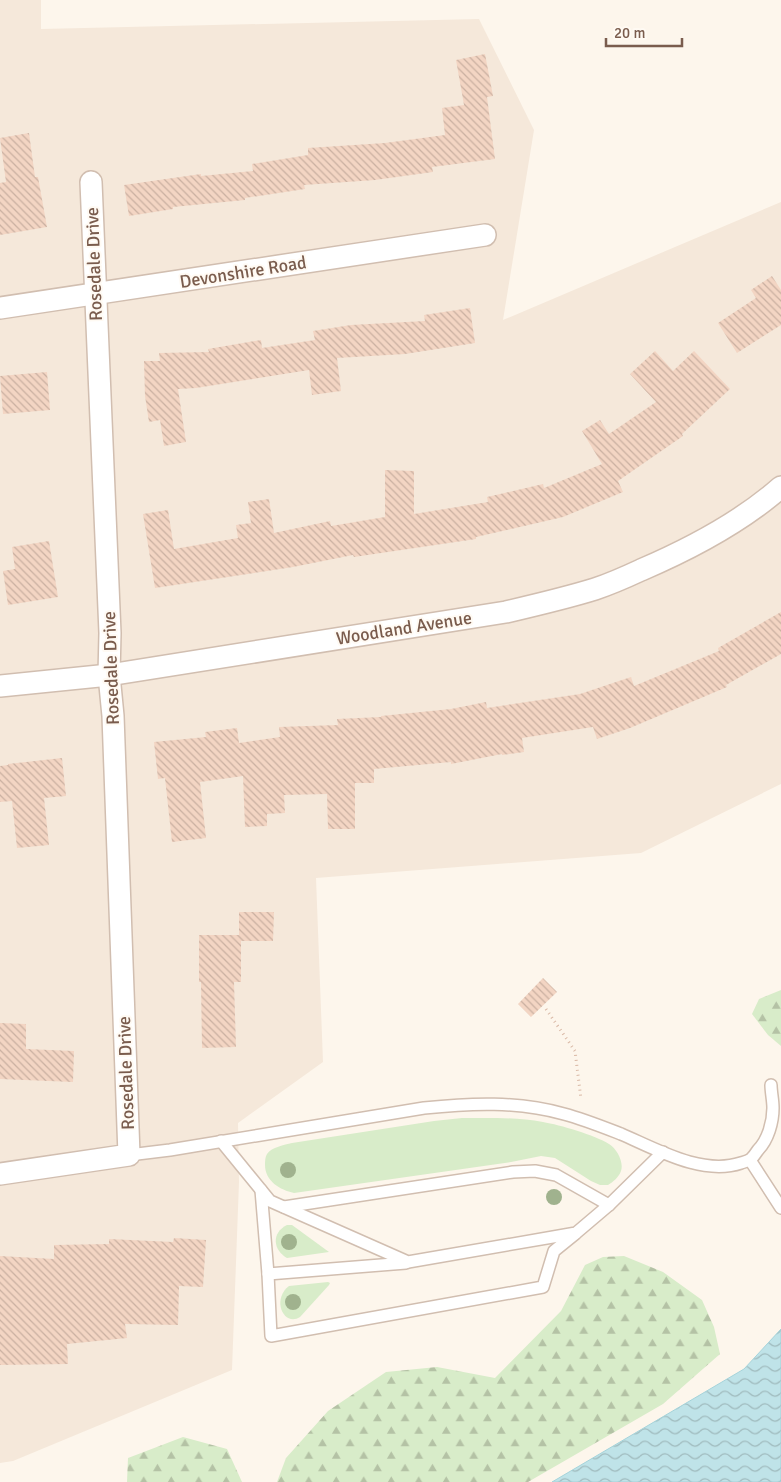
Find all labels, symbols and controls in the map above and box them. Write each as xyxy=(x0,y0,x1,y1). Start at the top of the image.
scale bar xyxy=(606,15,682,47)
text: 20 m xyxy=(614,24,645,42)
street label: Rosedale Drive xyxy=(81,207,107,321)
street label: Devonshire Road xyxy=(178,251,308,293)
street label: Woodland Avenue xyxy=(335,606,473,650)
street label: Rosedale Drive xyxy=(98,611,124,725)
street label: Rosedale Drive xyxy=(113,1016,139,1130)

